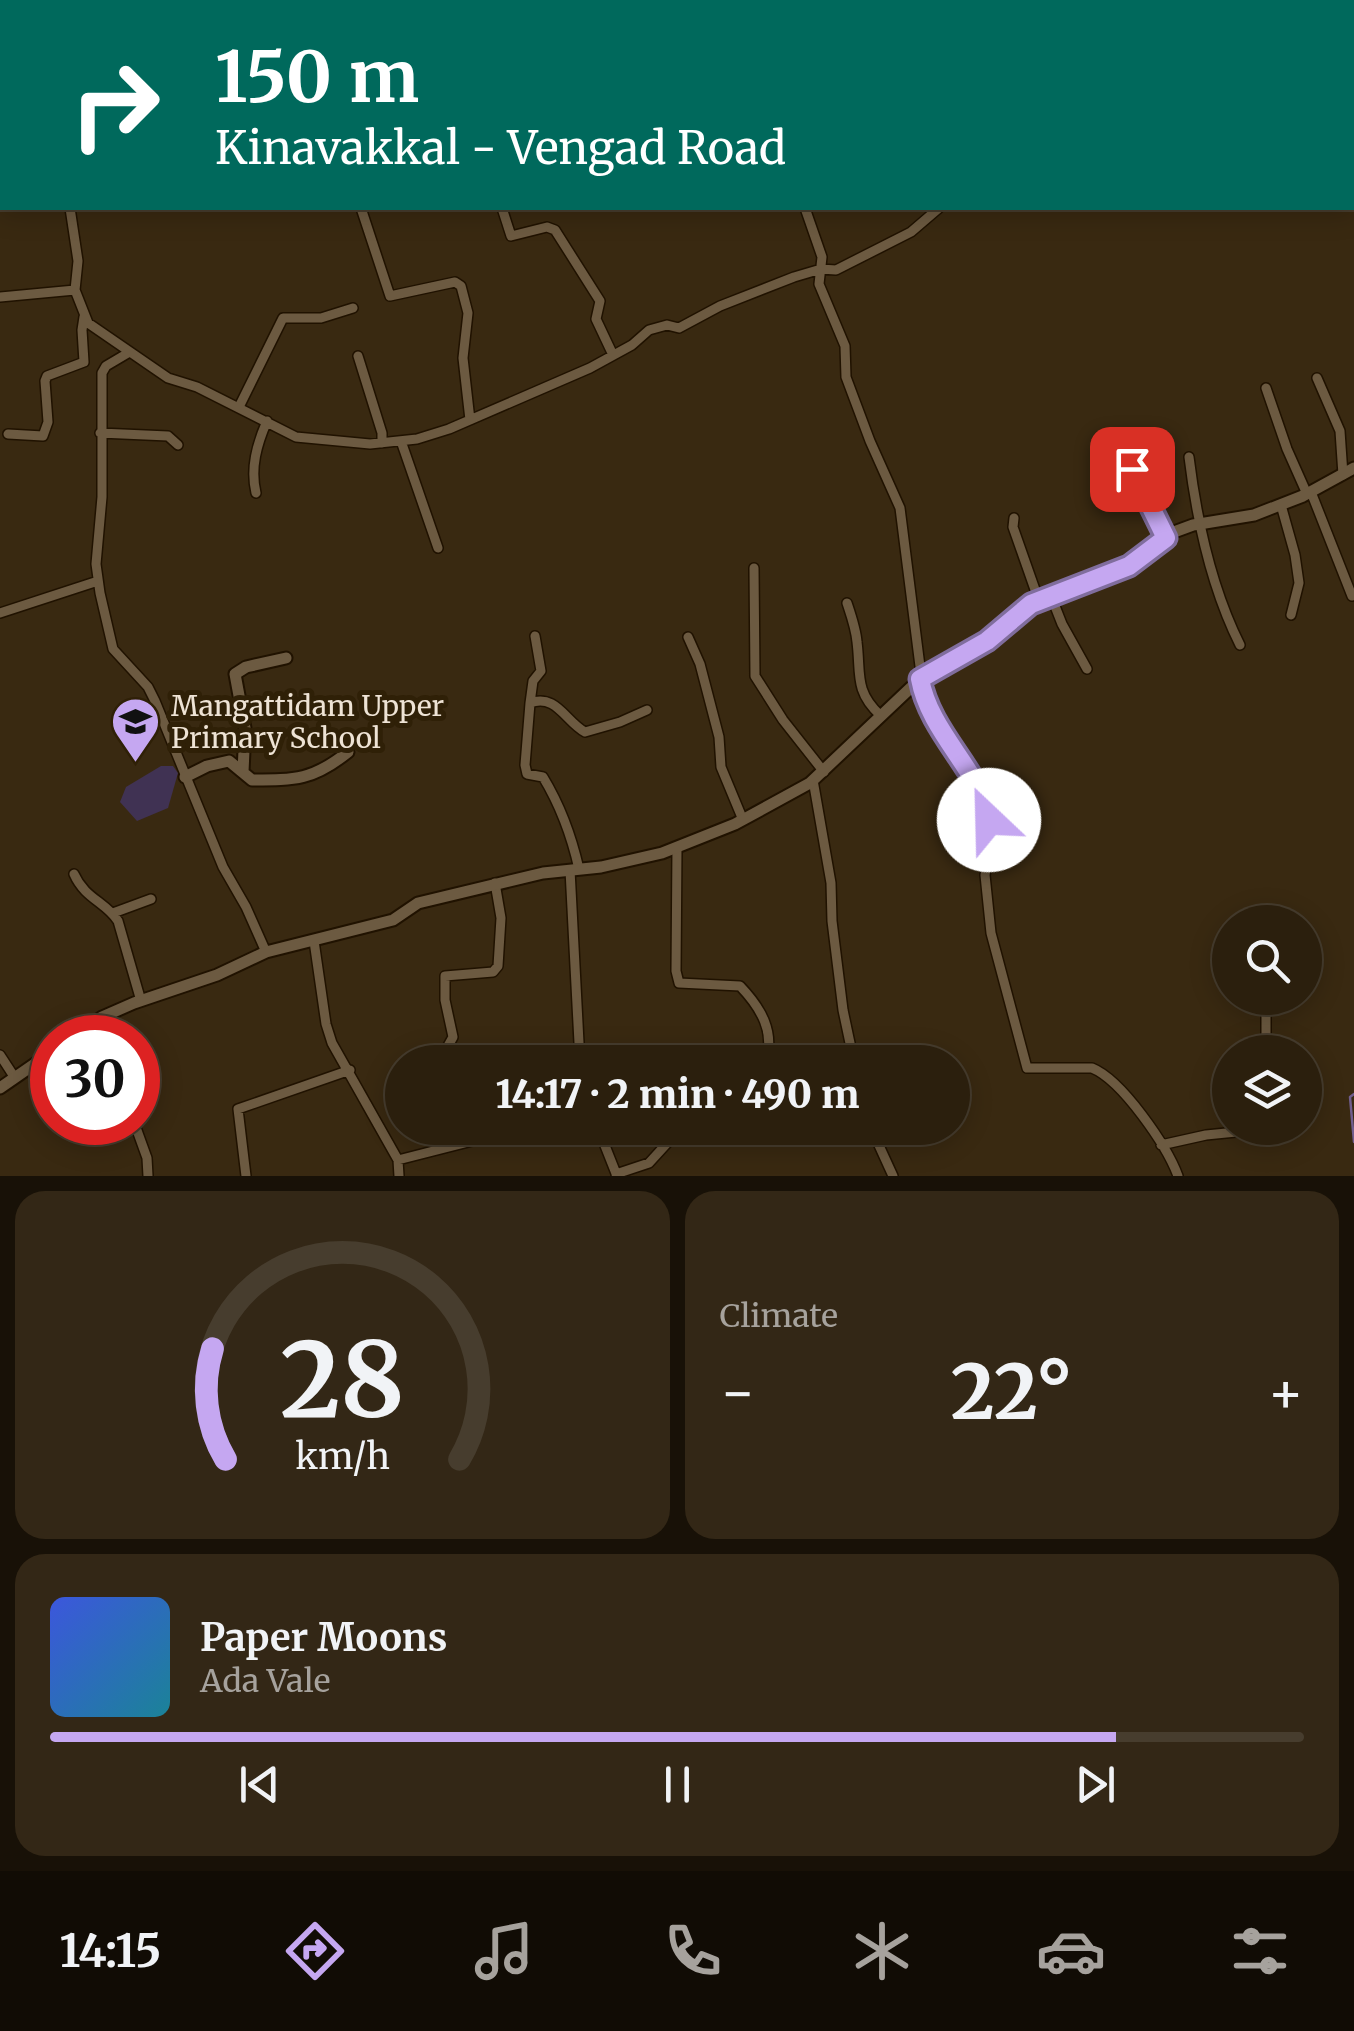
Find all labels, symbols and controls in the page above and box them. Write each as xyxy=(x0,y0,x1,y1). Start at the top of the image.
text: 150 m xyxy=(215,33,419,121)
icon: right xyxy=(50,40,180,170)
text: Kinavakkal - Vengad Road xyxy=(215,120,786,176)
pin xyxy=(1090,427,1175,512)
icon: arrive xyxy=(1105,442,1160,497)
place label: Mangattidam Upper Primary School xyxy=(171,688,444,756)
school or university icon: Mangattidam Upper Primary School xyxy=(110,696,162,764)
position arrow xyxy=(937,768,1041,872)
map controls xyxy=(1212,905,1322,1145)
button: search xyxy=(1212,905,1322,1015)
speed limit sign: 30 xyxy=(30,1015,160,1145)
button: layers xyxy=(1212,1035,1322,1145)
text: 14:17 · 2 min · 490 m xyxy=(496,1071,859,1118)
text: Climate xyxy=(720,1296,838,1336)
text: 28 xyxy=(280,1315,405,1445)
text: 22° xyxy=(951,1345,1073,1439)
text: − xyxy=(720,1358,756,1427)
text: + xyxy=(1267,1358,1304,1427)
text: km/h xyxy=(295,1434,390,1479)
text: Paper Moons xyxy=(200,1614,447,1661)
text: Ada Vale xyxy=(200,1661,330,1701)
icon: previous xyxy=(232,1757,287,1812)
icon: pause xyxy=(650,1757,705,1812)
icon: next xyxy=(1068,1757,1123,1812)
icon: directions xyxy=(280,1916,350,1986)
icon: music xyxy=(469,1916,539,1986)
icon: phone xyxy=(658,1916,728,1986)
icon: climate xyxy=(847,1916,917,1986)
icon: car xyxy=(1036,1916,1106,1986)
icon: filters xyxy=(1225,1916,1295,1986)
text: 14:15 xyxy=(59,1923,161,1979)

